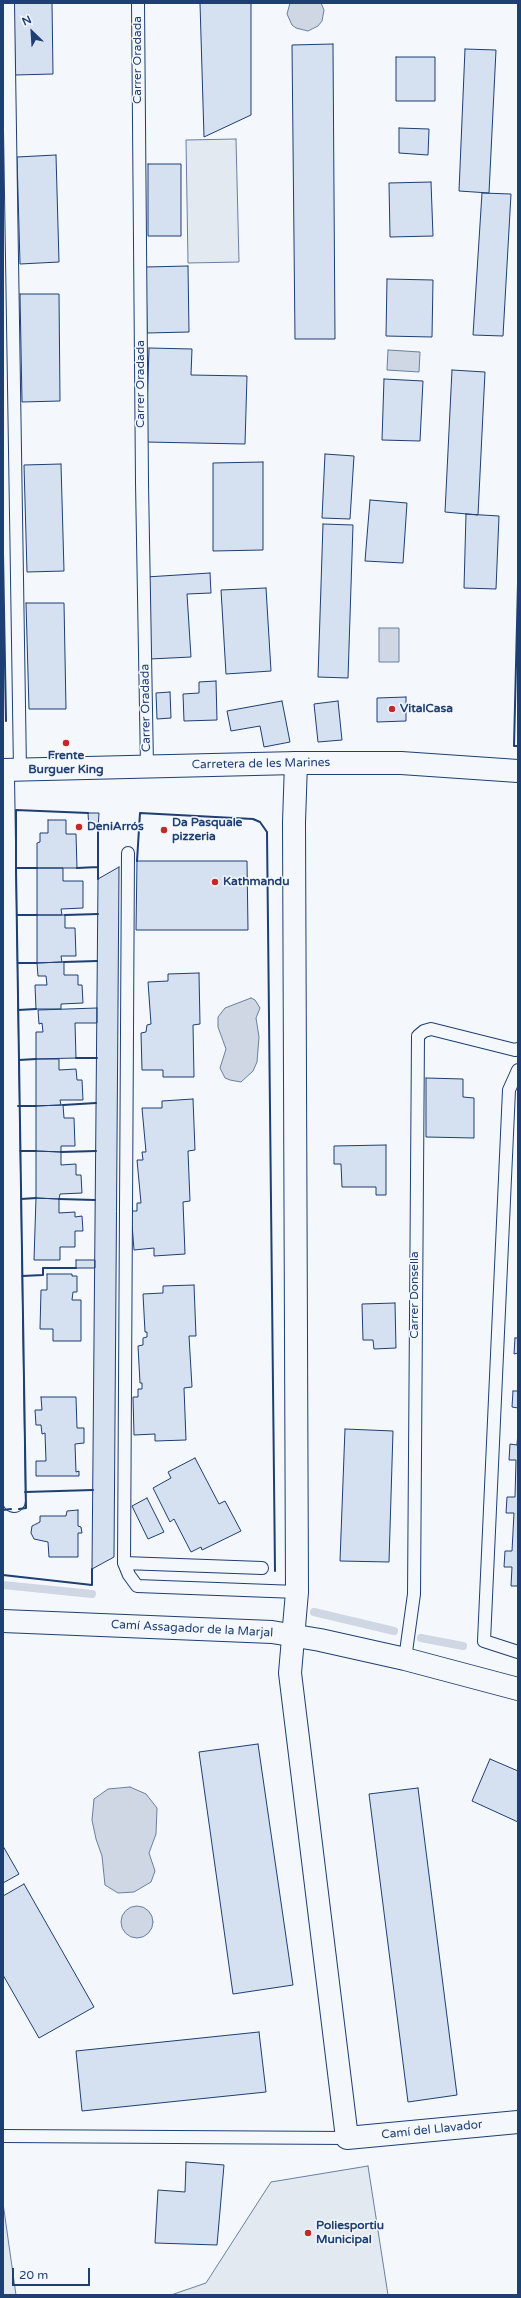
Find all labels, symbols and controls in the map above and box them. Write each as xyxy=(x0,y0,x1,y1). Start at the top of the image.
north arrow xyxy=(12,12,52,52)
text: N xyxy=(20,13,33,28)
street label: Carrer Oradada xyxy=(131,16,145,104)
street label: Carrer Oradada xyxy=(134,340,148,428)
street label: Carrer Oradada xyxy=(138,664,154,752)
place label: VitalCasa xyxy=(400,702,453,716)
marker: VitalCasa xyxy=(387,704,397,714)
marker: Frente Burguer King xyxy=(61,738,71,748)
place label: Frente Burguer King xyxy=(28,749,104,777)
street label: Carretera de les Marines xyxy=(192,756,330,772)
place label: Da Pasquale pizzeria xyxy=(172,816,242,844)
place label: DeniArrós xyxy=(87,820,144,834)
marker: DeniArrós xyxy=(74,822,84,832)
marker: Da Pasquale pizzeria xyxy=(159,825,169,835)
place label: Kathmandu xyxy=(223,875,289,889)
marker: Kathmandu xyxy=(210,877,220,887)
street label: Carrer Donsella xyxy=(408,1251,422,1339)
street label: Camí Assagador de la Marjal xyxy=(111,1618,273,1640)
street label: Camí del Llavador xyxy=(381,2118,483,2142)
place label: Poliesportiu Municipal xyxy=(316,2219,384,2247)
marker: Poliesportiu Municipal xyxy=(303,2228,313,2238)
scale bar xyxy=(14,2260,92,2286)
text: 20 m xyxy=(19,2268,48,2282)

